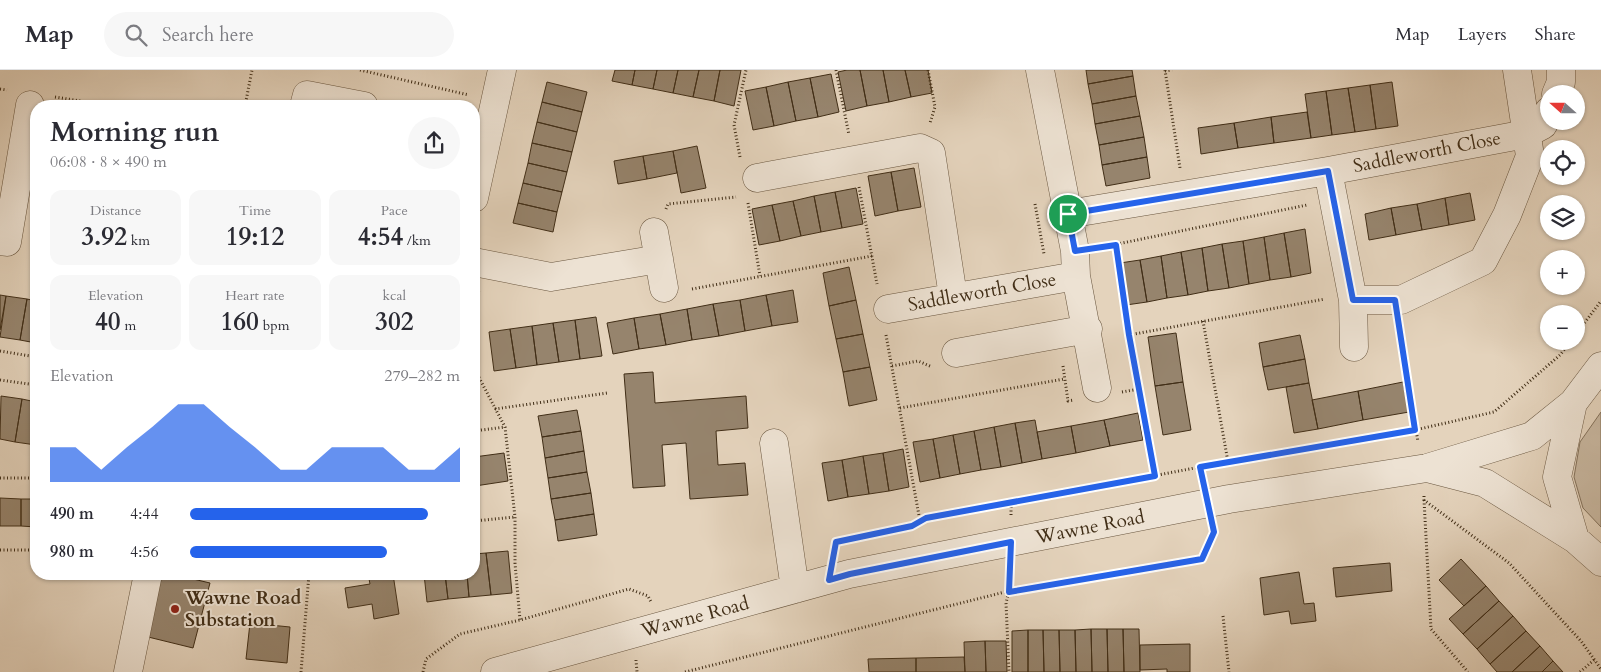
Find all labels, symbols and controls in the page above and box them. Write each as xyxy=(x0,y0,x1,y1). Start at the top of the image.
search box xyxy=(104,12,454,57)
text: Map xyxy=(25,18,74,51)
icon: search xyxy=(122,21,150,49)
text: Search here xyxy=(162,22,254,48)
text: Map xyxy=(1395,22,1430,47)
text: Layers xyxy=(1458,22,1507,47)
text: Share xyxy=(1535,22,1576,47)
north arrow xyxy=(1540,85,1585,130)
map controls xyxy=(1540,85,1585,350)
text: Morning run xyxy=(50,113,219,151)
button: share xyxy=(408,117,460,169)
street label: Saddleworth Close xyxy=(1351,125,1503,179)
button: locate xyxy=(1540,140,1585,185)
text: 06:08 · 8 × 490 m xyxy=(50,151,167,173)
pin xyxy=(1047,193,1089,235)
button: layers xyxy=(1540,195,1585,240)
icon: arrive xyxy=(1054,200,1082,228)
text: Distance xyxy=(90,201,141,220)
text: Time xyxy=(239,201,271,220)
text: Pace xyxy=(381,201,408,220)
text: 3.92 xyxy=(81,220,127,254)
text: 19:12 xyxy=(226,220,284,254)
text: 4:54 xyxy=(358,220,403,254)
text: km xyxy=(127,231,150,250)
text: /km xyxy=(403,231,431,250)
button: + xyxy=(1540,250,1585,295)
street label: Saddleworth Close xyxy=(906,266,1058,318)
text: Elevation xyxy=(88,286,143,305)
text: Heart rate xyxy=(225,286,285,305)
text: kcal xyxy=(383,286,406,305)
text: 40 xyxy=(95,305,121,339)
text: 160 xyxy=(220,305,259,339)
text: 302 xyxy=(375,305,414,339)
button: − xyxy=(1540,305,1585,350)
text: m xyxy=(121,316,136,335)
text: bpm xyxy=(259,316,289,335)
text: Elevation xyxy=(50,365,114,387)
text: 279–282 m xyxy=(384,365,460,387)
text: 490 m xyxy=(50,503,94,525)
text: 4:44 xyxy=(130,503,159,525)
street label: Wawne Road xyxy=(1032,504,1147,551)
text: 980 m xyxy=(50,541,94,563)
text: 4:56 xyxy=(130,541,159,563)
place label: Wawne Road Substation xyxy=(184,585,301,633)
street label: Wawne Road xyxy=(637,590,752,644)
marker: Wawne Road Substation xyxy=(169,603,181,615)

